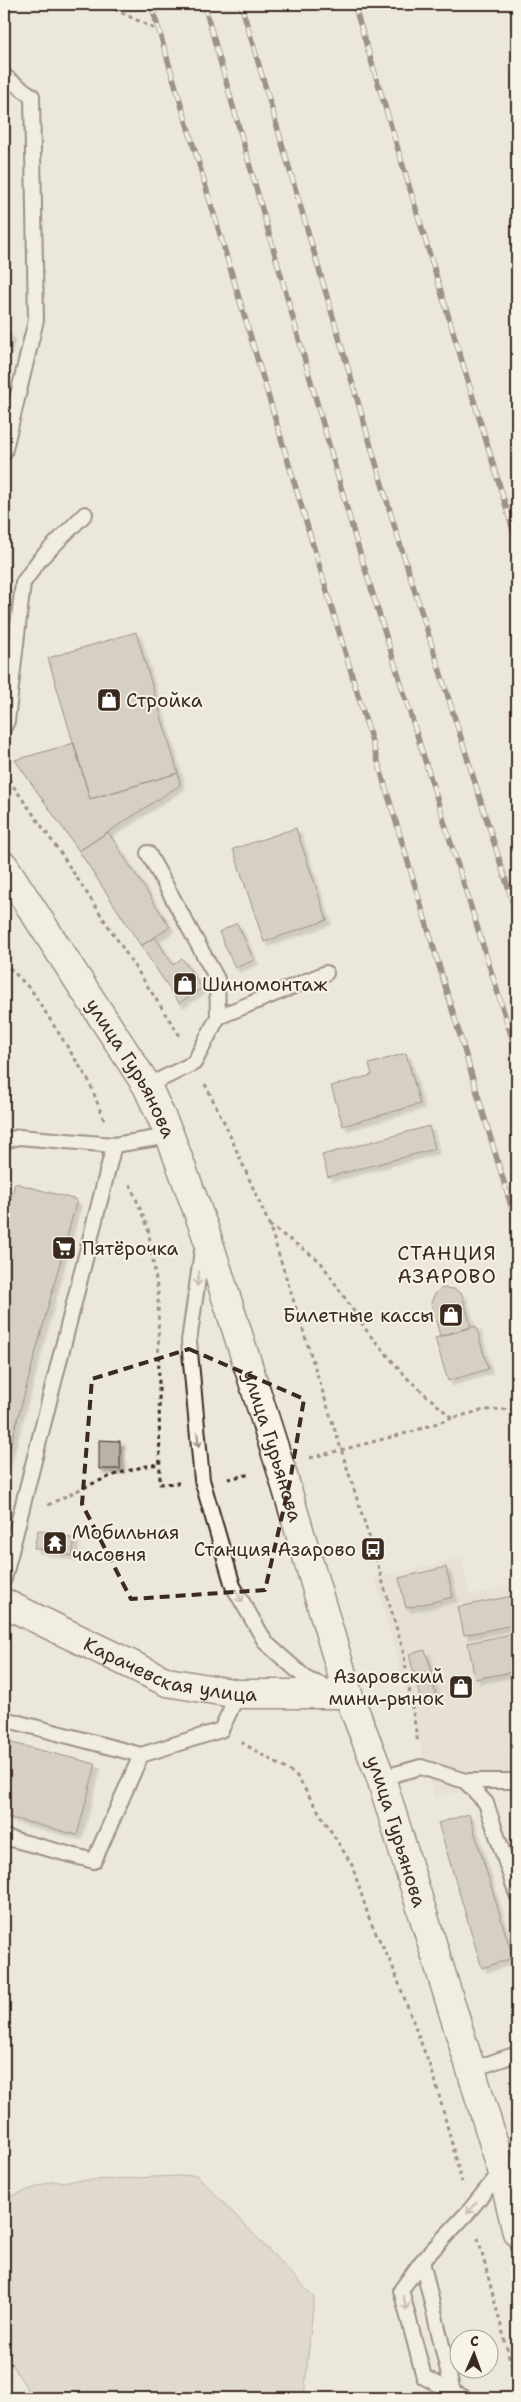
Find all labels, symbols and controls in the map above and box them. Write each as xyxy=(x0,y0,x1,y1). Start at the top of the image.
shop icon: Стройка xyxy=(96,687,122,713)
place label: Стройка xyxy=(126,688,203,713)
shop icon: Шиномонтаж xyxy=(172,971,198,997)
place label: Шиномонтаж xyxy=(202,972,328,997)
street label: улица Гурьянова xyxy=(81,993,182,1142)
supermarket icon: Пятёрочка xyxy=(51,1235,77,1261)
place label: Пятёрочка xyxy=(82,1236,178,1261)
district label: СТАНЦИЯ АЗАРОВО xyxy=(397,1240,497,1289)
one-way arrow xyxy=(192,1271,202,1287)
shop icon: Билетные кассы xyxy=(438,1302,464,1328)
place label: Билетные кассы xyxy=(283,1303,434,1328)
street label: улица Гурьянова xyxy=(238,1367,308,1525)
one-way arrow xyxy=(194,1432,203,1448)
place label: Мобильная часовня xyxy=(72,1520,179,1567)
temple icon: Мобильная часовня xyxy=(42,1530,68,1556)
bus stop icon: Станция Азарово xyxy=(360,1536,386,1562)
place label: Станция Азарово xyxy=(194,1537,356,1562)
one-way arrow xyxy=(235,1589,245,1603)
street label: Карачевская улица xyxy=(80,1631,257,1707)
place label: Азаровский мини-рынок xyxy=(328,1664,444,1711)
shop icon: Азаровский мини-рынок xyxy=(448,1674,474,1700)
street label: улица Гурьянова xyxy=(361,1752,433,1910)
one-way arrow xyxy=(466,2201,477,2214)
one-way arrow xyxy=(401,2294,410,2310)
north arrow xyxy=(448,2330,498,2380)
text: С xyxy=(470,2332,479,2350)

